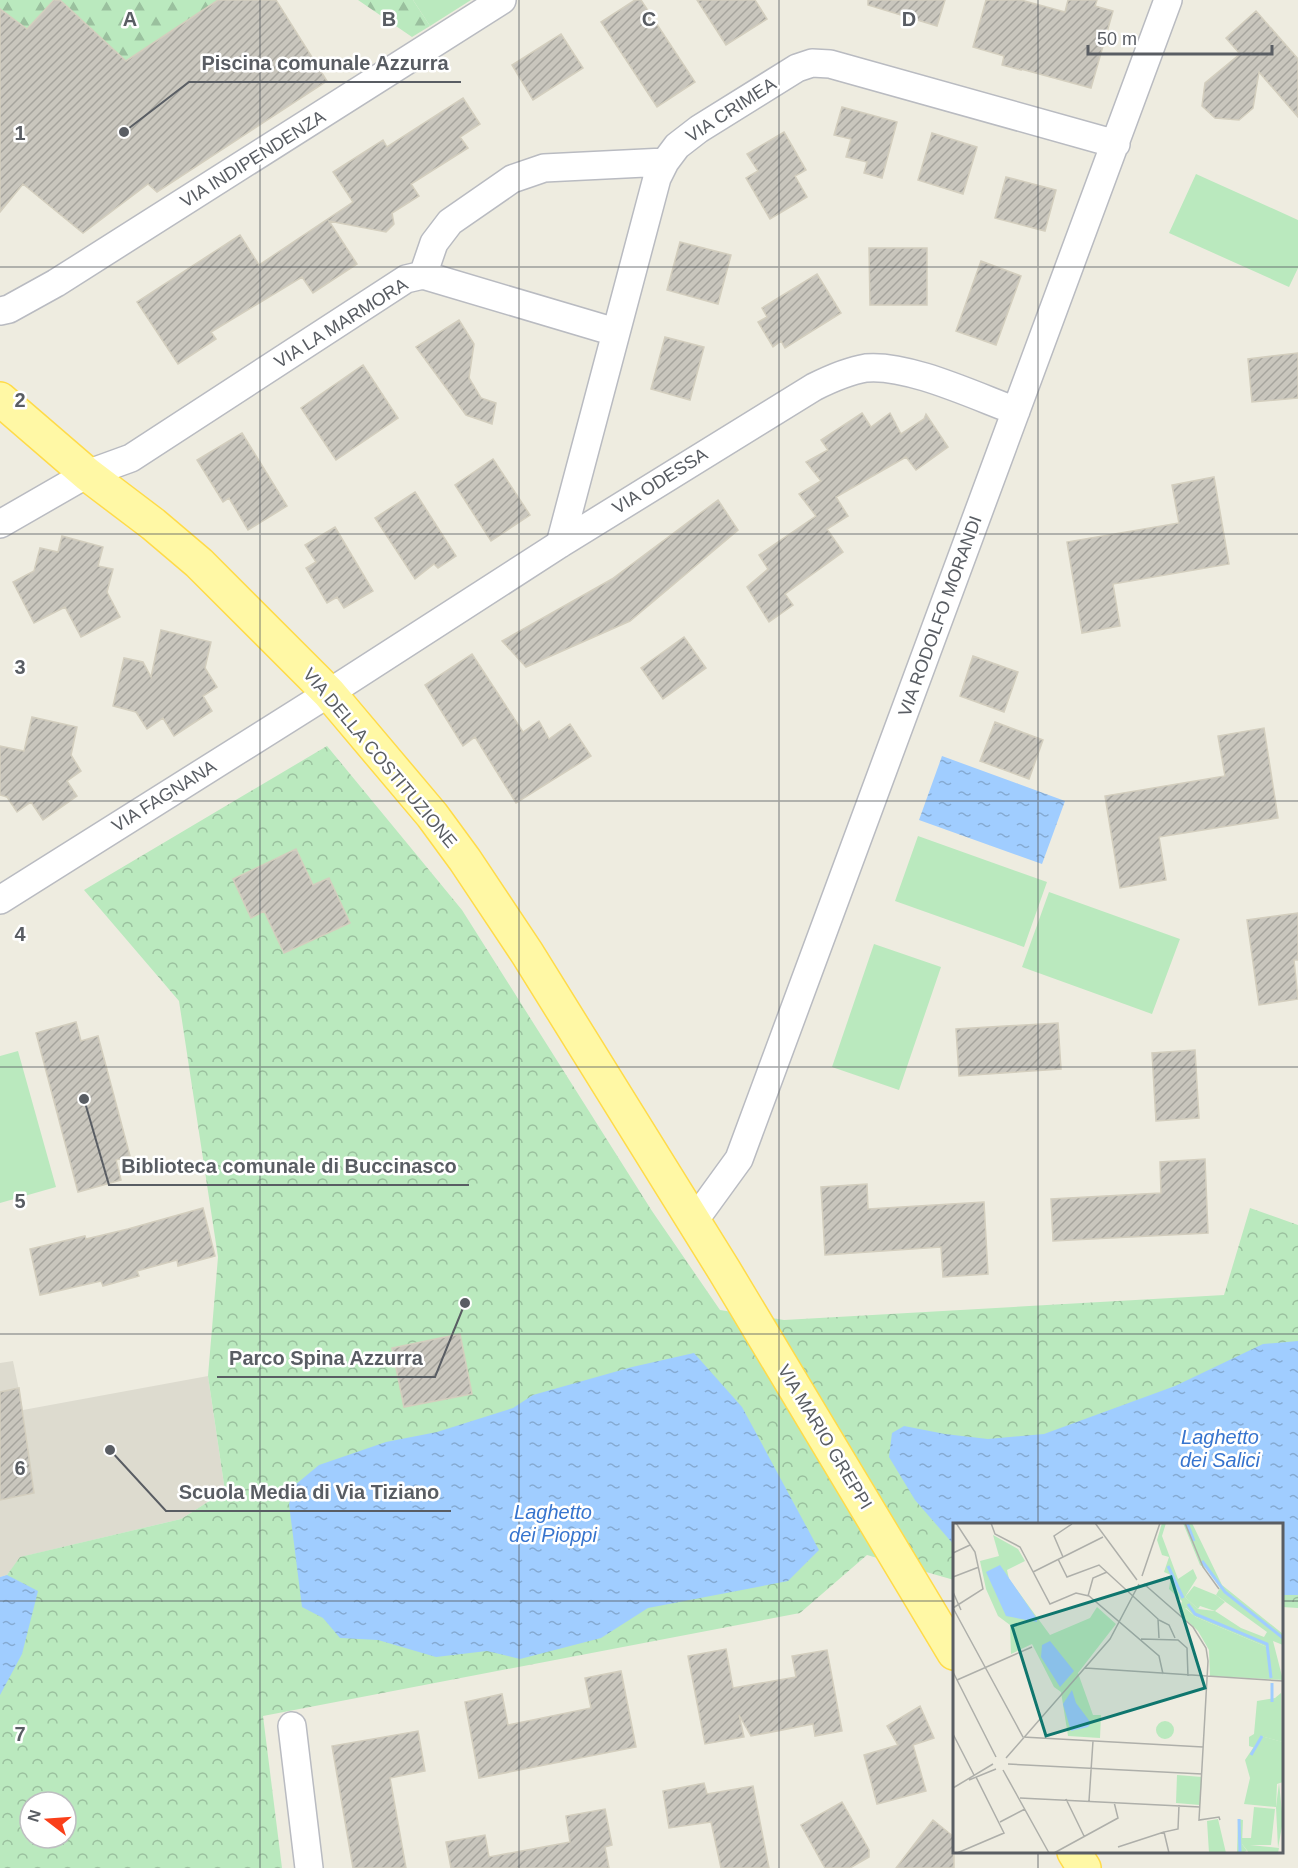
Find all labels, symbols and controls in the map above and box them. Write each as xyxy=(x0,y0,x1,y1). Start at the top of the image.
text: A xyxy=(123,8,137,30)
text: B xyxy=(382,8,396,30)
text: C xyxy=(642,8,656,30)
text: D xyxy=(902,8,916,30)
scale bar xyxy=(1088,18,1272,56)
text: 50 m xyxy=(1097,29,1137,49)
callout: Piscina comunale Azzurra xyxy=(189,44,461,82)
text: Piscina comunale Azzurra xyxy=(201,52,449,74)
street label: VIA CRIMEA xyxy=(682,74,780,146)
street label: VIA INDIPENDENZA xyxy=(177,106,329,212)
text: 1 xyxy=(14,122,26,144)
street label: VIA LA MARMORA xyxy=(271,274,411,372)
text: 2 xyxy=(14,389,26,411)
street label: VIA ODESSA xyxy=(609,444,711,518)
street label: VIA RODOLFO MORANDI xyxy=(894,513,986,719)
text: 3 xyxy=(14,656,26,678)
street label: VIA DELLA COSTITUZIONE xyxy=(299,664,461,852)
street label: VIA FAGNANA xyxy=(108,756,220,836)
text: 4 xyxy=(14,923,26,945)
callout: Biblioteca comunale di Buccinasco xyxy=(109,1147,469,1185)
text: Biblioteca comunale di Buccinasco xyxy=(121,1155,457,1177)
text: 5 xyxy=(14,1190,26,1212)
callout: Parco Spina Azzurra xyxy=(217,1339,435,1377)
text: Parco Spina Azzurra xyxy=(229,1347,424,1369)
street label: VIA MARIO GREPPI xyxy=(774,1361,876,1513)
water label: Laghetto dei Salici xyxy=(1180,1426,1261,1471)
text: 6 xyxy=(14,1457,26,1479)
callout: Scuola Media di Via Tiziano xyxy=(166,1473,451,1511)
text: Scuola Media di Via Tiziano xyxy=(179,1481,439,1503)
water label: Laghetto dei Pioppi xyxy=(509,1501,597,1546)
inset map xyxy=(953,1523,1283,1853)
text: 7 xyxy=(14,1723,26,1745)
north arrow xyxy=(18,1790,78,1850)
text: N xyxy=(24,1808,44,1824)

